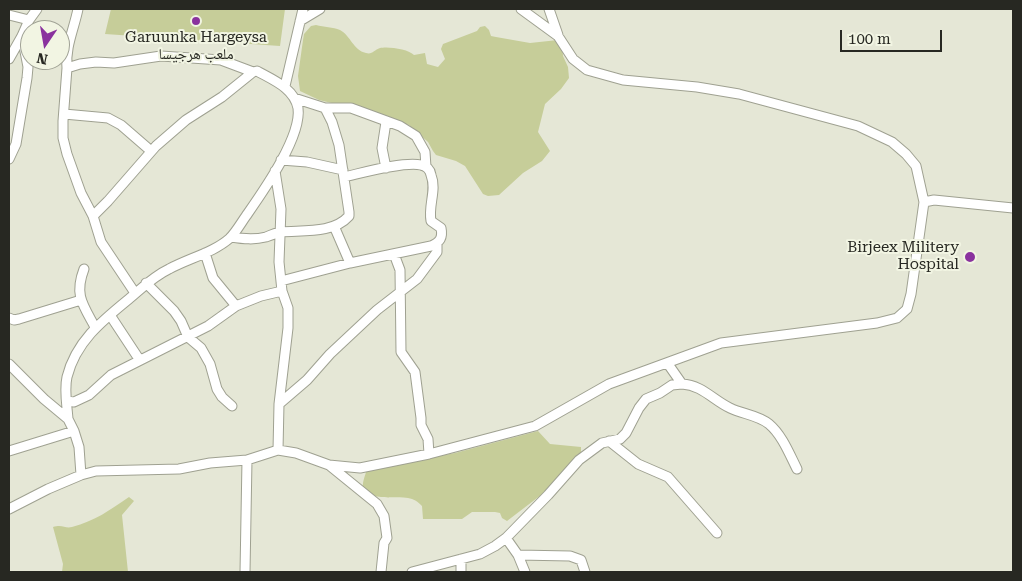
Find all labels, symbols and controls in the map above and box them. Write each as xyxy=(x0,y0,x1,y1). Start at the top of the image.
marker: Garuunka Hargeysa ملعب هرجيسا xyxy=(190,15,202,27)
north arrow xyxy=(20,20,70,70)
scale bar xyxy=(842,20,944,52)
place label: Garuunka Hargeysa ملعب هرجيسا xyxy=(125,29,267,64)
text: 100 m xyxy=(848,30,891,48)
text: N xyxy=(35,50,49,68)
place label: Birjeex Militery Hospital xyxy=(847,239,959,274)
marker: Birjeex Militery Hospital xyxy=(963,250,977,264)

